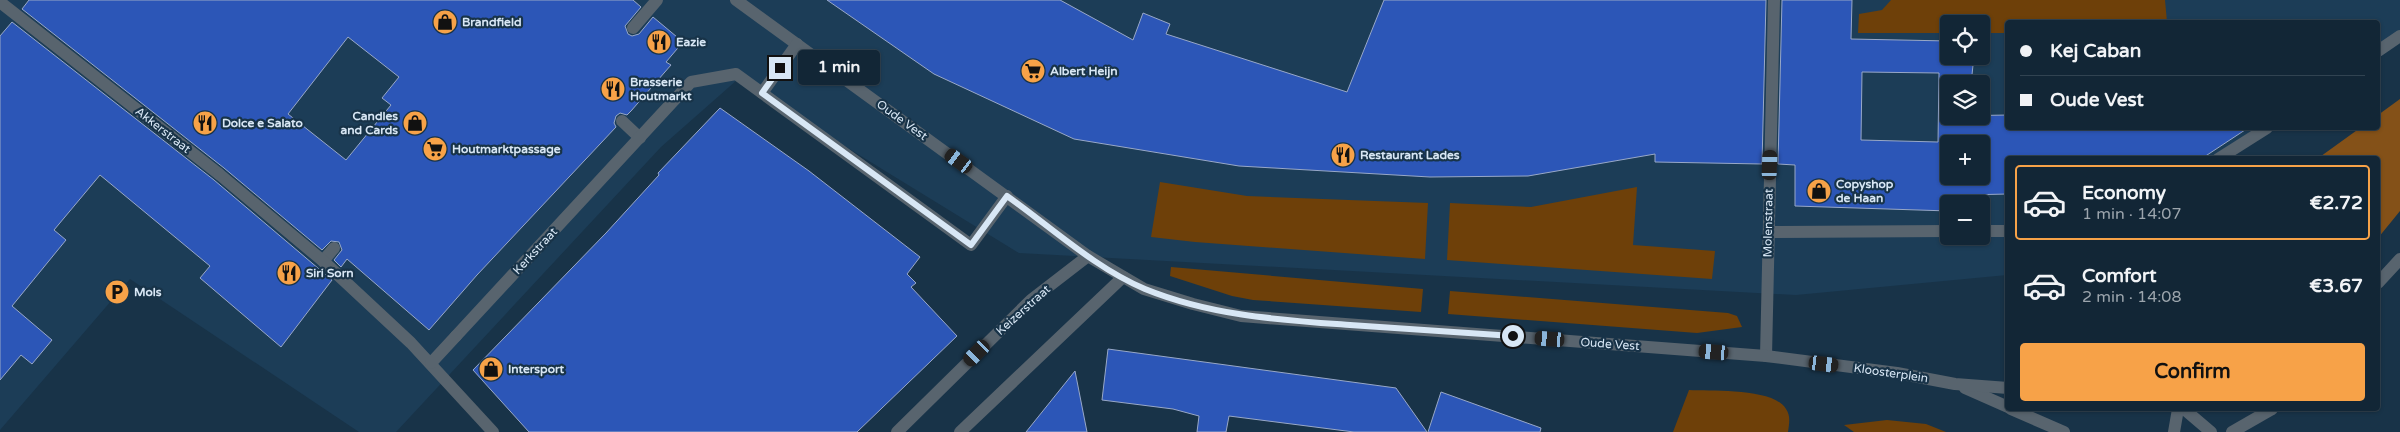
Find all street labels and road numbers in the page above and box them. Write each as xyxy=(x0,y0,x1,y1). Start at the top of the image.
street label: Oude Vest xyxy=(874,97,930,143)
street label: Akkerstraat xyxy=(133,104,194,156)
street label: Molenstraat xyxy=(1760,188,1776,257)
street label: Kerkstraat xyxy=(510,224,560,277)
street label: Keizerstraat xyxy=(993,282,1053,338)
street label: Oude Vest xyxy=(1580,335,1640,353)
street label: Kloosterplein xyxy=(1853,361,1929,385)

